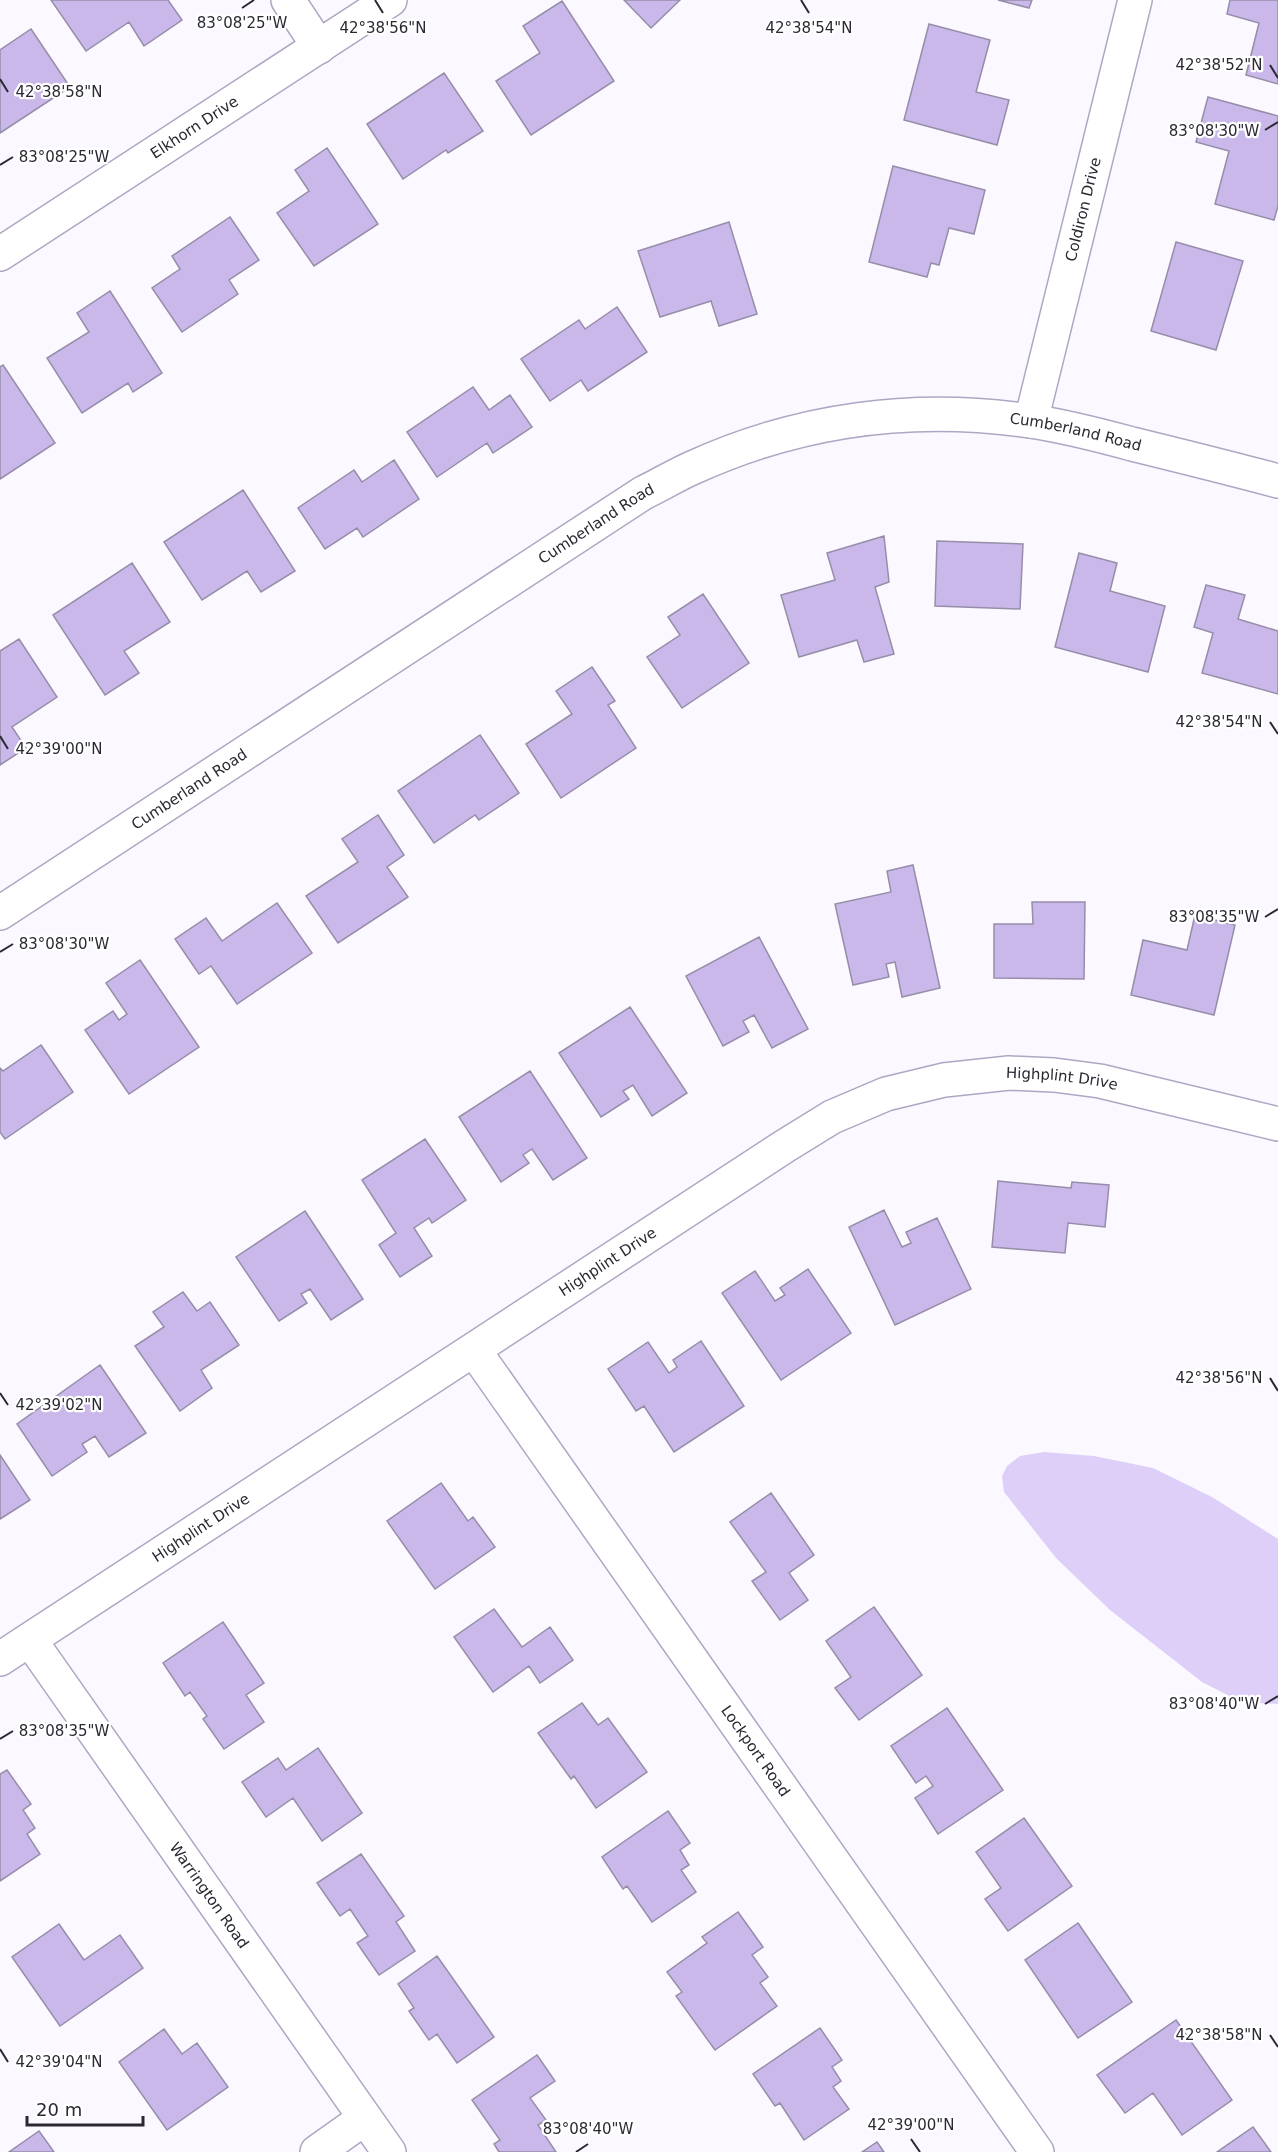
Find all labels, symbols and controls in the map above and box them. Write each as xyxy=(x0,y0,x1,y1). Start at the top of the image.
text: 83°08'25"W xyxy=(197,14,287,32)
text: 42°38'56"N xyxy=(339,19,427,37)
text: 42°38'54"N xyxy=(765,19,853,37)
text: 42°38'52"N xyxy=(1175,56,1263,74)
text: 42°38'58"N xyxy=(15,83,103,101)
street label: Elkhorn Drive xyxy=(147,92,242,163)
text: 83°08'30"W xyxy=(1169,122,1259,140)
text: 83°08'25"W xyxy=(19,148,109,166)
street label: Coldiron Drive xyxy=(1062,155,1105,263)
street label: Cumberland Road xyxy=(1009,409,1143,455)
street label: Cumberland Road xyxy=(535,480,657,568)
text: 42°38'54"N xyxy=(1175,713,1263,731)
text: 42°39'00"N xyxy=(15,740,103,758)
street label: Cumberland Road xyxy=(128,745,250,834)
text: 83°08'35"W xyxy=(1169,908,1259,926)
text: 83°08'30"W xyxy=(19,935,109,953)
street label: Highplint Drive xyxy=(1006,1064,1120,1094)
street label: Highplint Drive xyxy=(556,1224,660,1300)
text: 42°38'56"N xyxy=(1175,1369,1263,1387)
text: 42°39'02"N xyxy=(15,1396,103,1414)
street label: Highplint Drive xyxy=(149,1489,253,1566)
text: 83°08'40"W xyxy=(1169,1695,1259,1713)
street label: Lockport Road xyxy=(717,1702,794,1800)
text: 83°08'35"W xyxy=(19,1722,109,1740)
street label: Warrington Road xyxy=(166,1839,252,1952)
text: 42°38'58"N xyxy=(1175,2026,1263,2044)
text: 42°39'04"N xyxy=(15,2053,103,2071)
scale bar xyxy=(27,2089,142,2127)
text: 20 m xyxy=(36,2099,82,2120)
text: 42°39'00"N xyxy=(867,2116,955,2134)
text: 83°08'40"W xyxy=(543,2120,633,2138)

